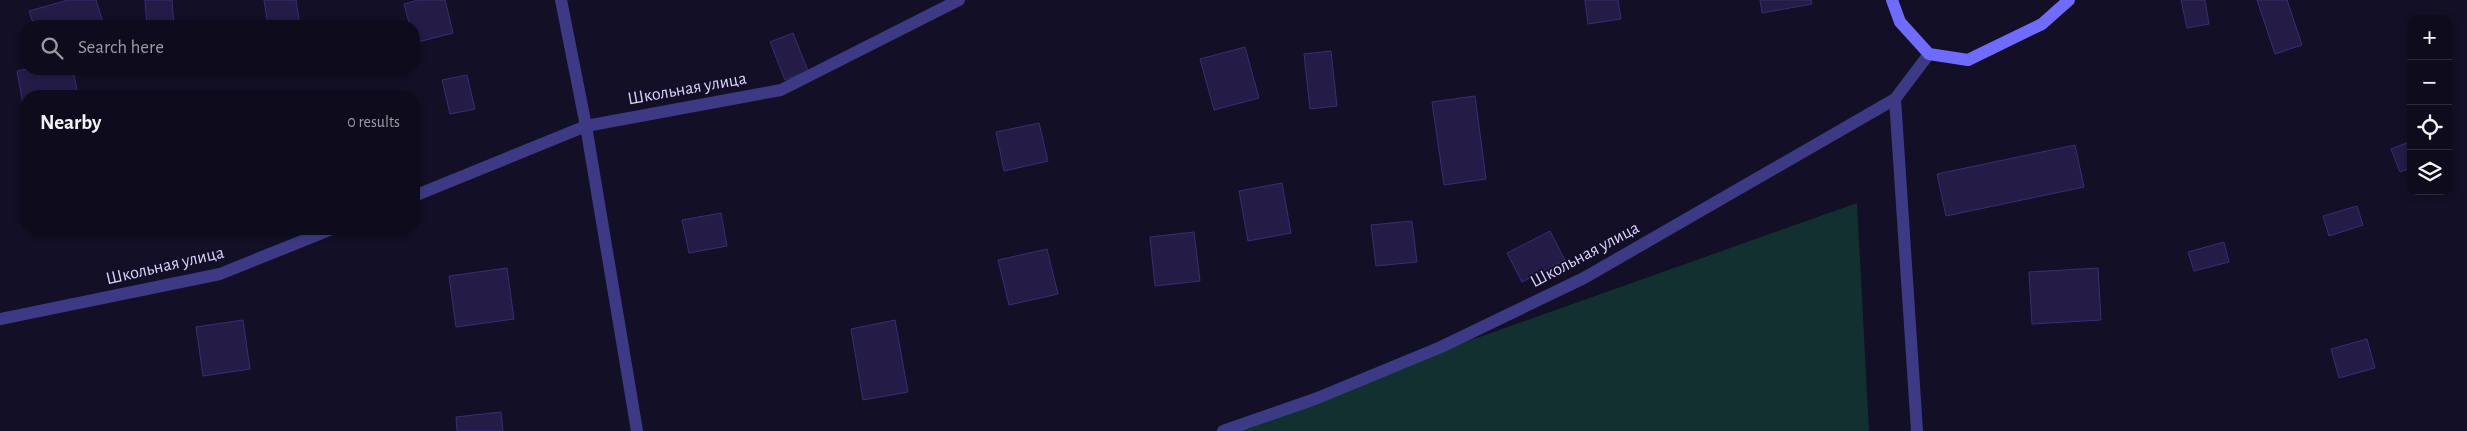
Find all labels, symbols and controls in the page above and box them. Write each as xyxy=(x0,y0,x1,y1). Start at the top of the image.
map controls xyxy=(2407,15,2452,195)
button: + xyxy=(2407,15,2452,60)
search box xyxy=(20,20,420,75)
icon: search xyxy=(38,34,66,62)
text: Search here xyxy=(78,38,164,57)
button: − xyxy=(2407,60,2452,105)
street label: Школьная улица xyxy=(626,70,748,108)
button: locate xyxy=(2407,105,2452,150)
text: Nearby xyxy=(40,112,101,133)
text: 0 results xyxy=(347,114,400,130)
button: layers xyxy=(2407,150,2452,195)
street label: Школьная улица xyxy=(1528,219,1642,291)
street label: Школьная улица xyxy=(104,244,226,288)

